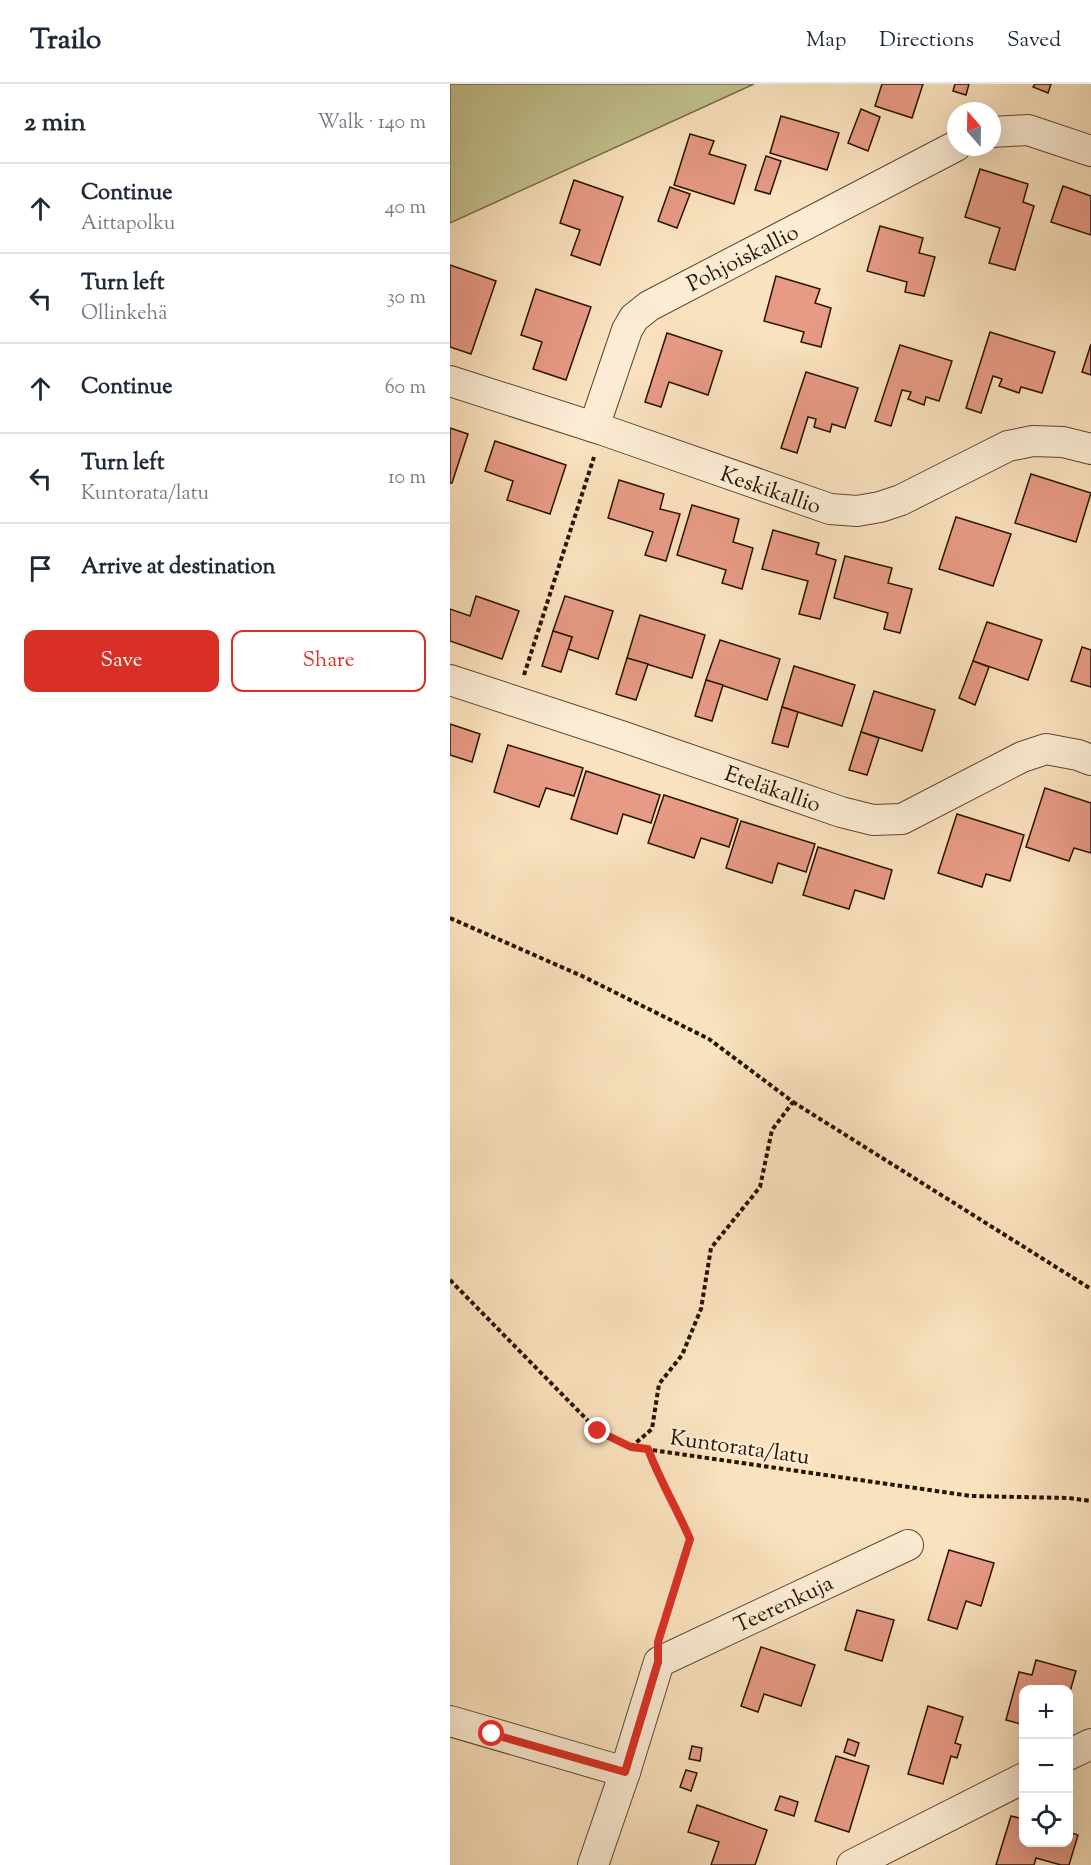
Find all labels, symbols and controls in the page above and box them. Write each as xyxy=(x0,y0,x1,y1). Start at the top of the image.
text: Trailo xyxy=(30,21,101,61)
text: Map xyxy=(806,26,846,56)
text: Directions xyxy=(879,26,974,56)
text: Saved xyxy=(1007,26,1061,56)
north arrow xyxy=(947,102,1001,156)
text: 2 min xyxy=(24,105,86,142)
text: Walk · 140 m xyxy=(317,109,426,138)
text: Continue xyxy=(81,178,172,210)
icon: ahead xyxy=(24,192,57,225)
text: 40 m xyxy=(385,194,426,223)
text: Aittapolku xyxy=(81,210,175,239)
street label: Pohjoiskallio xyxy=(682,218,805,302)
text: Turn left xyxy=(81,268,164,300)
icon: left xyxy=(24,282,57,315)
text: 30 m xyxy=(387,284,426,313)
text: Ollinkehä xyxy=(81,300,167,329)
icon: ahead xyxy=(24,372,57,405)
text: Continue xyxy=(81,372,172,404)
text: 60 m xyxy=(385,374,426,403)
text: Turn left xyxy=(81,448,164,480)
street label: Keskikallio xyxy=(715,460,825,524)
icon: left xyxy=(24,462,57,495)
text: 10 m xyxy=(388,464,426,493)
text: Kuntorata/latu xyxy=(81,480,209,509)
icon: arrive xyxy=(24,552,57,585)
text: Arrive at destination xyxy=(81,552,276,584)
button: Save xyxy=(24,630,219,692)
button: Share xyxy=(231,630,426,692)
street label: Eteläkallio xyxy=(720,759,824,822)
route end xyxy=(584,1417,610,1443)
street label: Kuntorata/latu xyxy=(668,1423,812,1475)
street label: Teerenkuja xyxy=(729,1569,839,1643)
map controls xyxy=(1019,1685,1073,1847)
button: + xyxy=(1019,1685,1073,1739)
route start xyxy=(478,1720,504,1746)
button: − xyxy=(1019,1739,1073,1793)
button: locate xyxy=(1019,1793,1073,1847)

